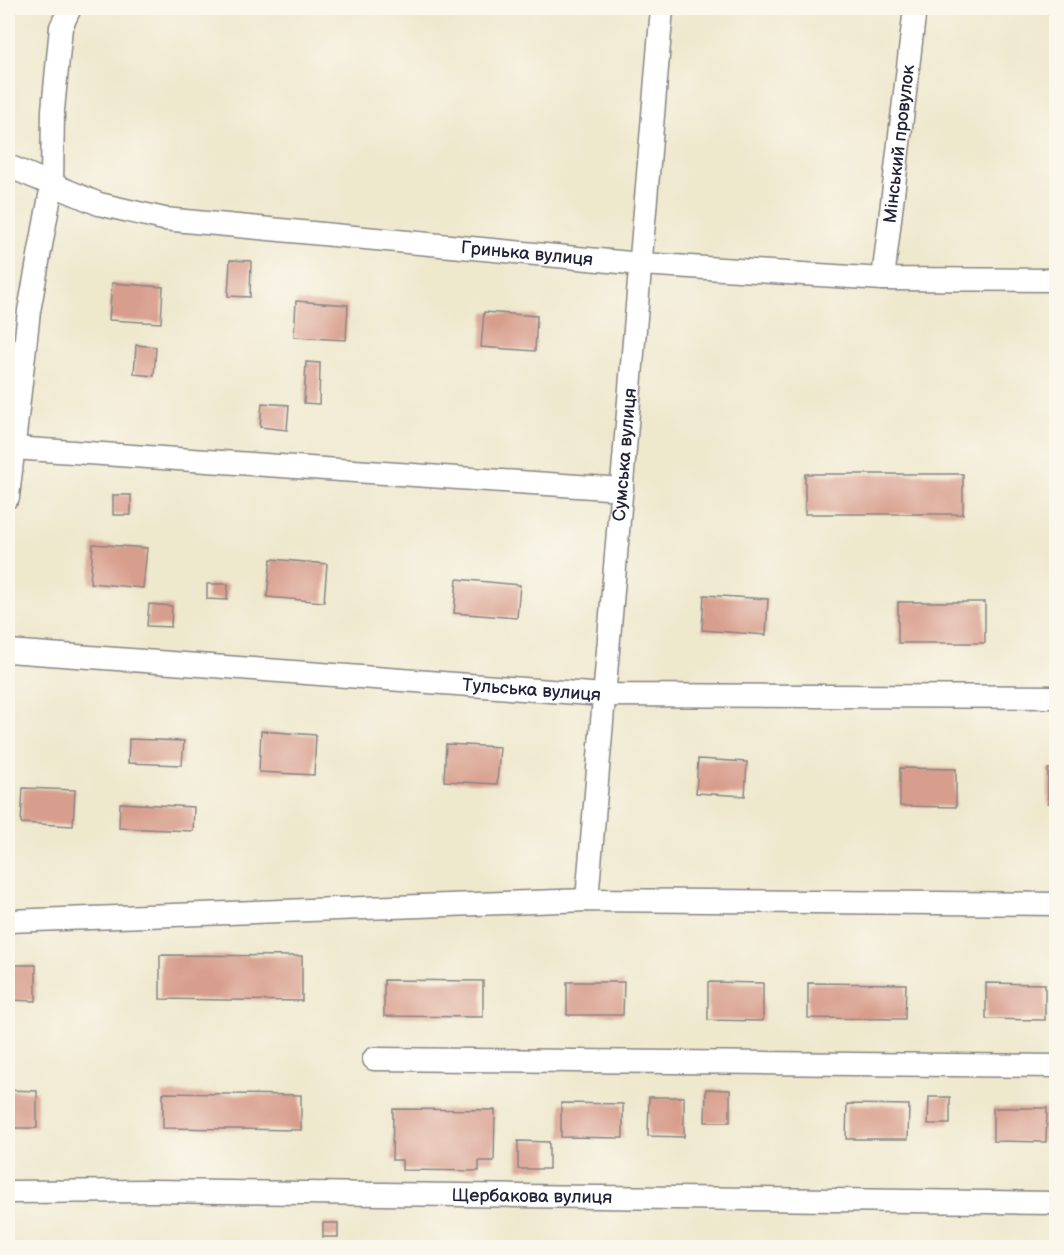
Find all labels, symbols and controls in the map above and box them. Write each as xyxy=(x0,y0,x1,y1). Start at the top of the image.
street label: Мінський провулок xyxy=(880,63,919,224)
street label: Гринька вулиця xyxy=(460,237,594,270)
street label: Сумська вулиця xyxy=(609,387,641,522)
street label: Тульська вулиця xyxy=(461,675,602,706)
street label: Щербакова вулиця xyxy=(452,1185,612,1208)

